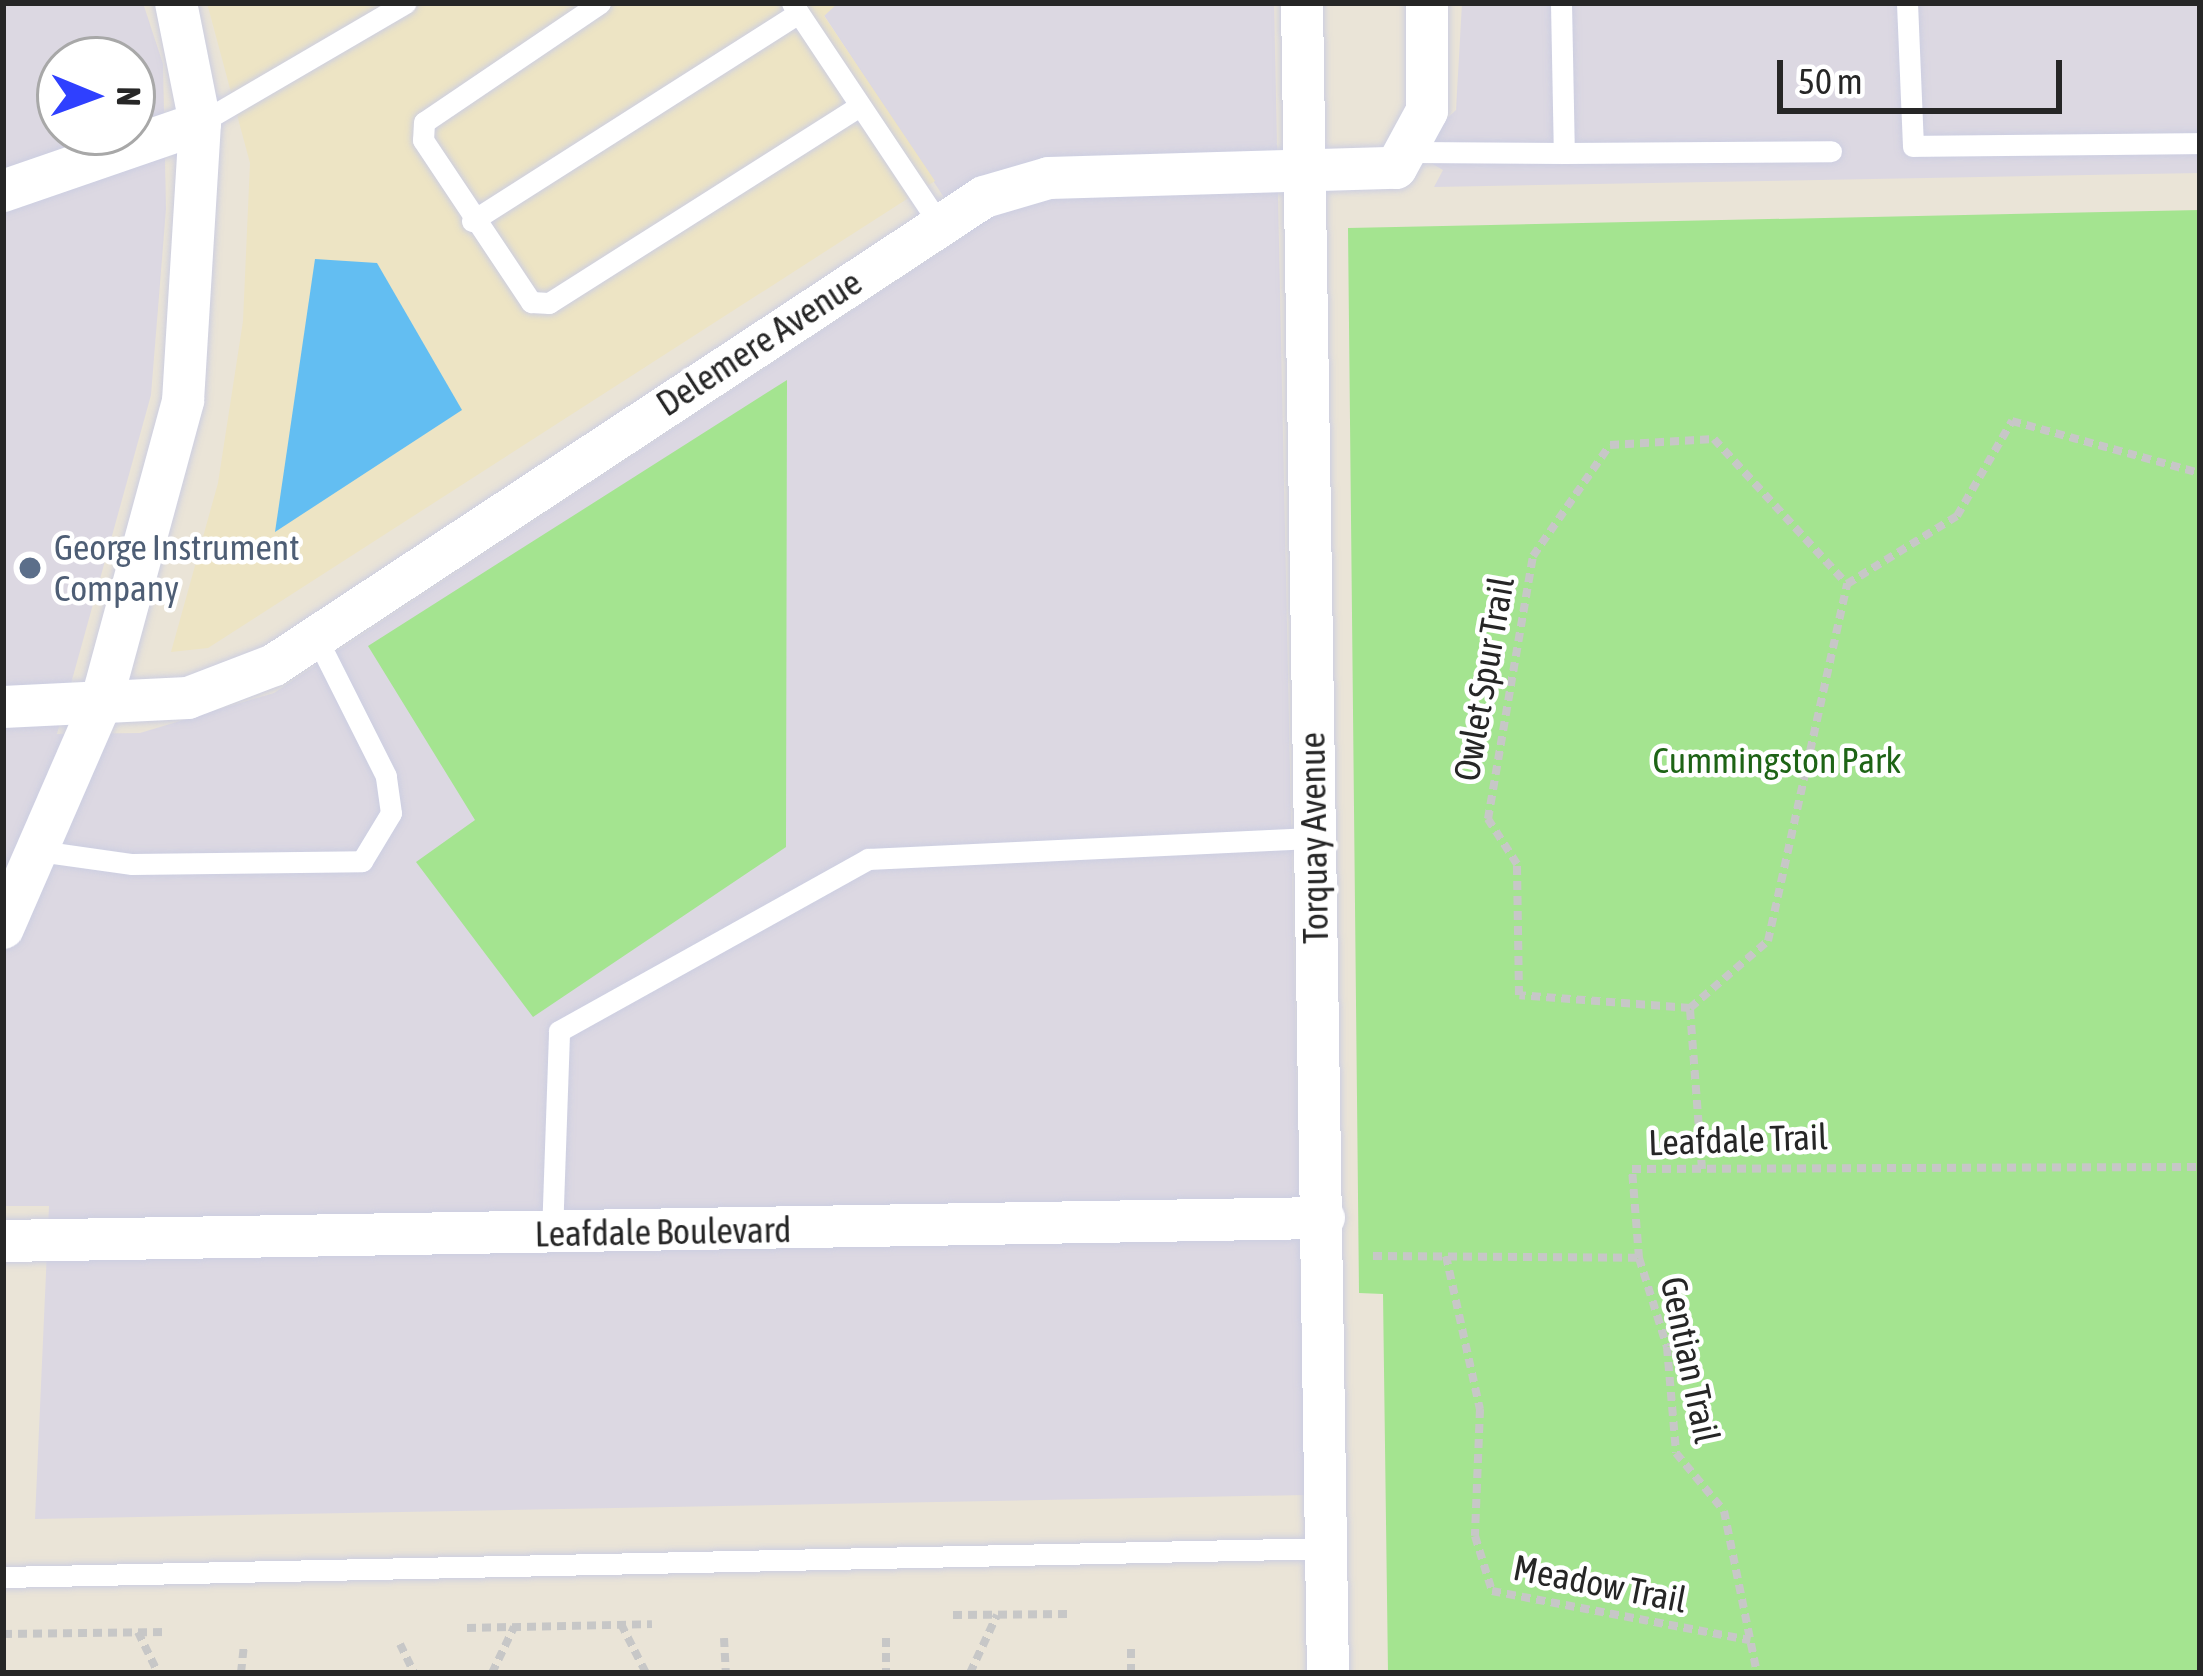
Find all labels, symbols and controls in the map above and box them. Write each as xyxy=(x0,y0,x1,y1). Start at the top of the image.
north arrow xyxy=(36,36,156,156)
scale bar xyxy=(1783,36,2068,110)
text: 50 m xyxy=(1798,60,1863,102)
text: N xyxy=(110,86,148,107)
street label: Delemere Avenue xyxy=(648,261,870,425)
place label: George Instrument Company xyxy=(54,525,300,610)
marker: George Instrument Company xyxy=(17,555,43,581)
street label: Owlet Spur Trail xyxy=(1445,574,1523,784)
street label: Torquay Avenue xyxy=(1291,732,1337,944)
park label: Cummingston Park xyxy=(1653,739,1901,783)
street label: Leafdale Trail xyxy=(1648,1115,1828,1165)
street label: Leafdale Boulevard xyxy=(534,1208,792,1256)
street label: Gentian Trail xyxy=(1651,1273,1729,1447)
street label: Meadow Trail xyxy=(1510,1546,1690,1622)

